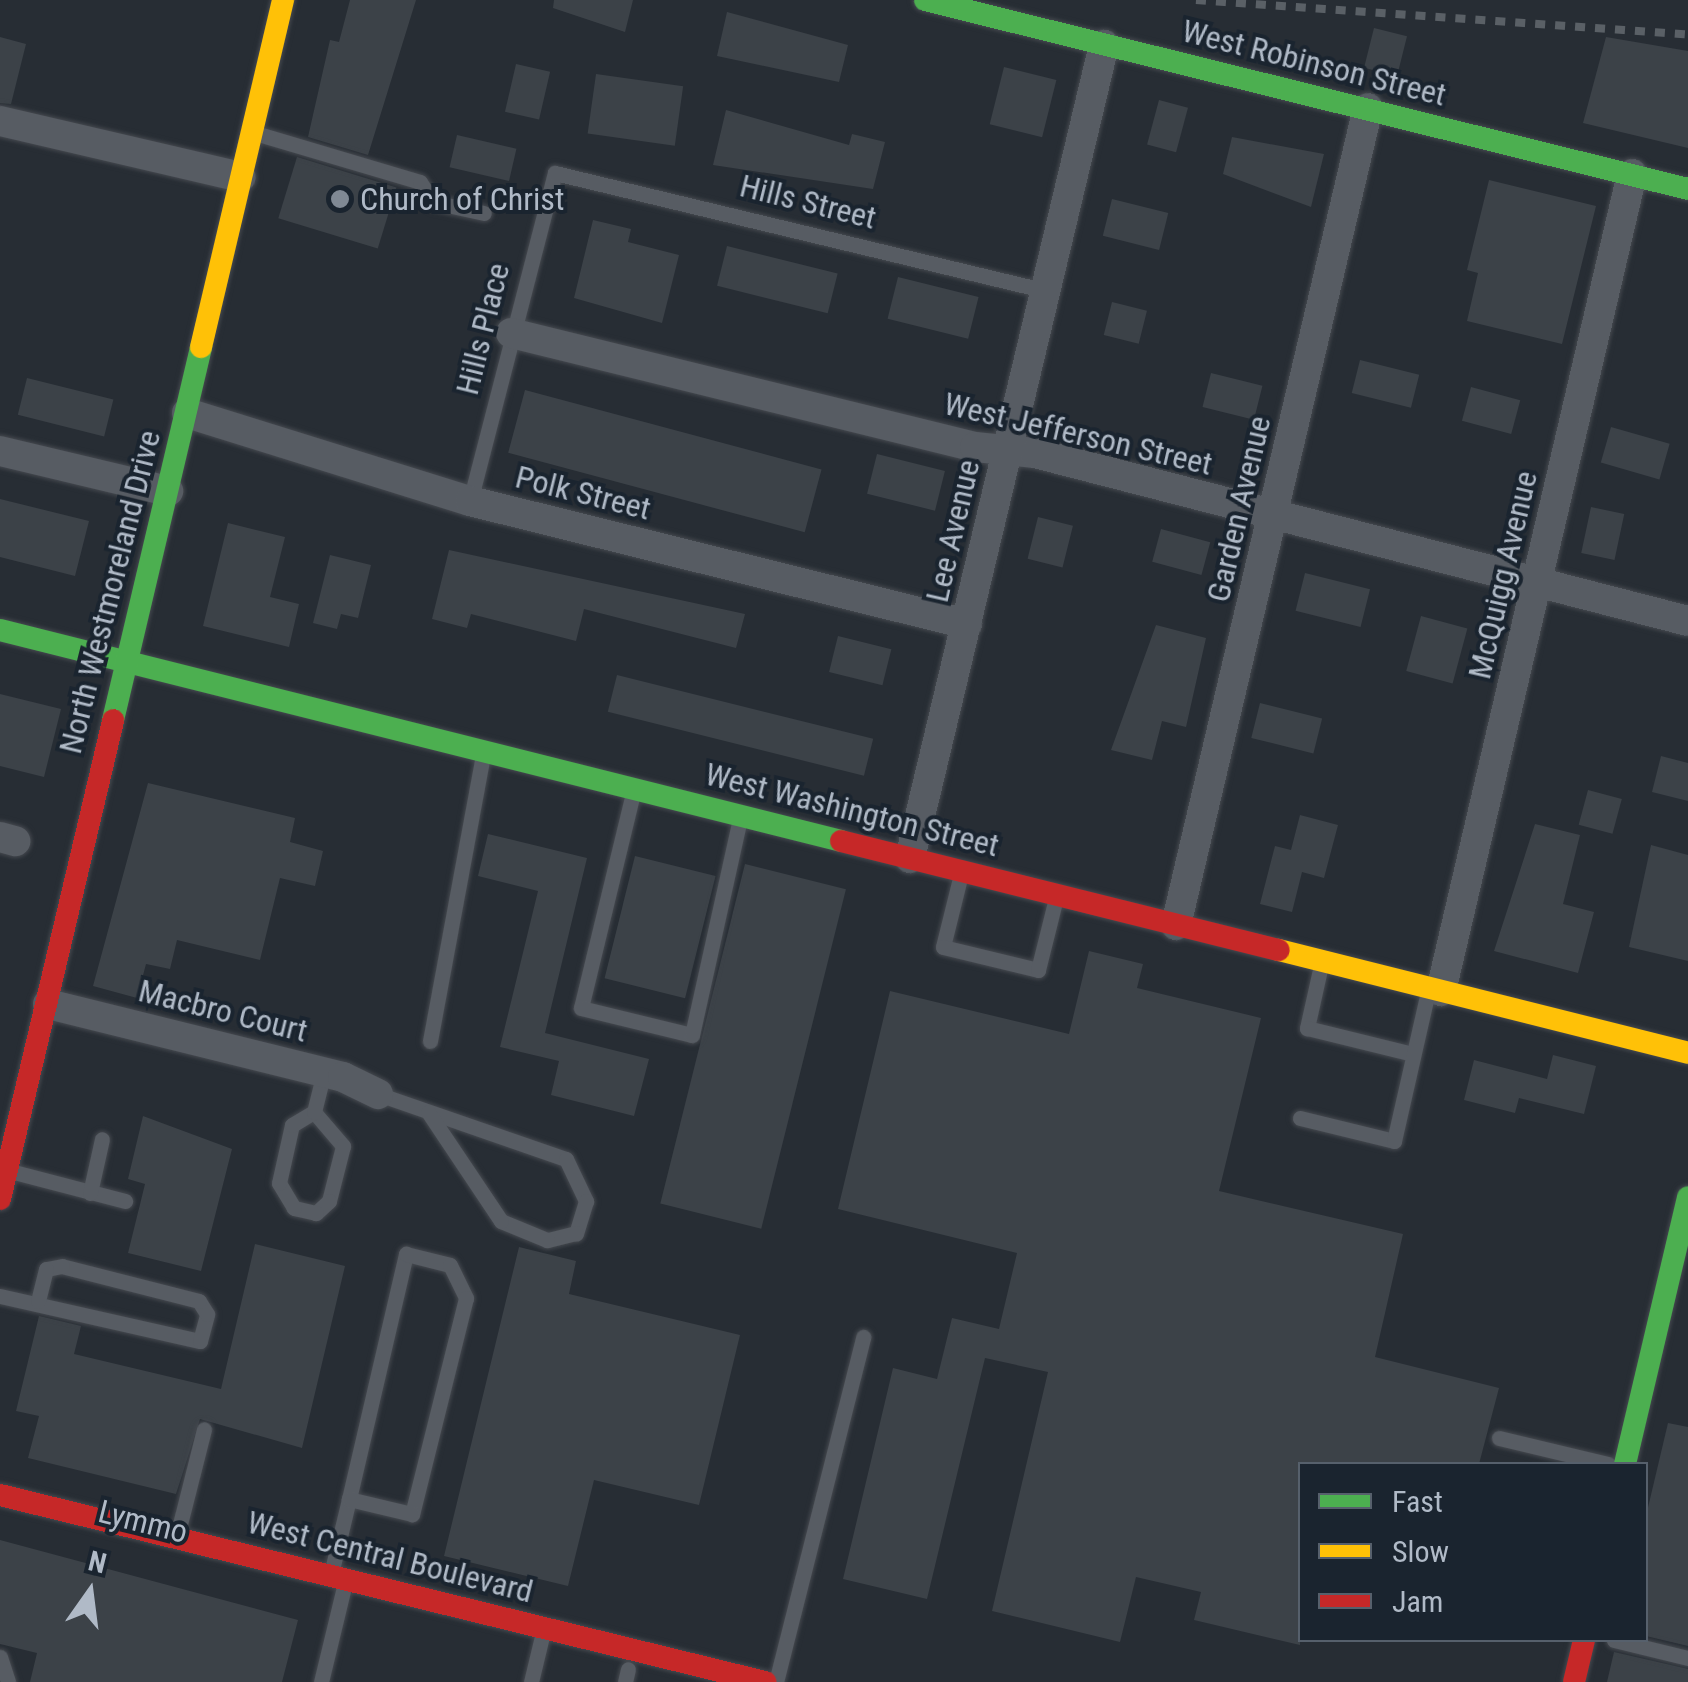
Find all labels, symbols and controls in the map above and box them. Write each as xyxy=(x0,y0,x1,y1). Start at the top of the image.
street label: West Robinson Street xyxy=(1178,12,1450,114)
street label: Hills Street xyxy=(736,167,880,237)
place label: Church of Christ xyxy=(360,180,564,218)
marker: Church of Christ xyxy=(329,188,351,210)
street label: Hills Place xyxy=(448,259,518,399)
street label: West Jefferson Street xyxy=(940,384,1216,484)
street label: Garden Avenue xyxy=(1199,412,1279,606)
street label: North Westmoreland Drive xyxy=(51,427,169,757)
street label: Lee Avenue xyxy=(918,456,988,606)
street label: Polk Street xyxy=(512,458,654,528)
street label: McQuigg Avenue xyxy=(1460,467,1546,683)
street label: West Washington Street xyxy=(701,755,1003,865)
street label: Macbro Court xyxy=(135,971,311,1051)
legend xyxy=(1298,1462,1648,1642)
text: Fast xyxy=(1392,1484,1443,1519)
street label: Lymmo xyxy=(94,1492,192,1552)
street label: West Central Boulevard xyxy=(243,1503,537,1611)
text: Slow xyxy=(1392,1534,1449,1569)
north arrow xyxy=(40,1542,140,1642)
text: N xyxy=(85,1544,110,1580)
text: Jam xyxy=(1392,1584,1443,1619)

